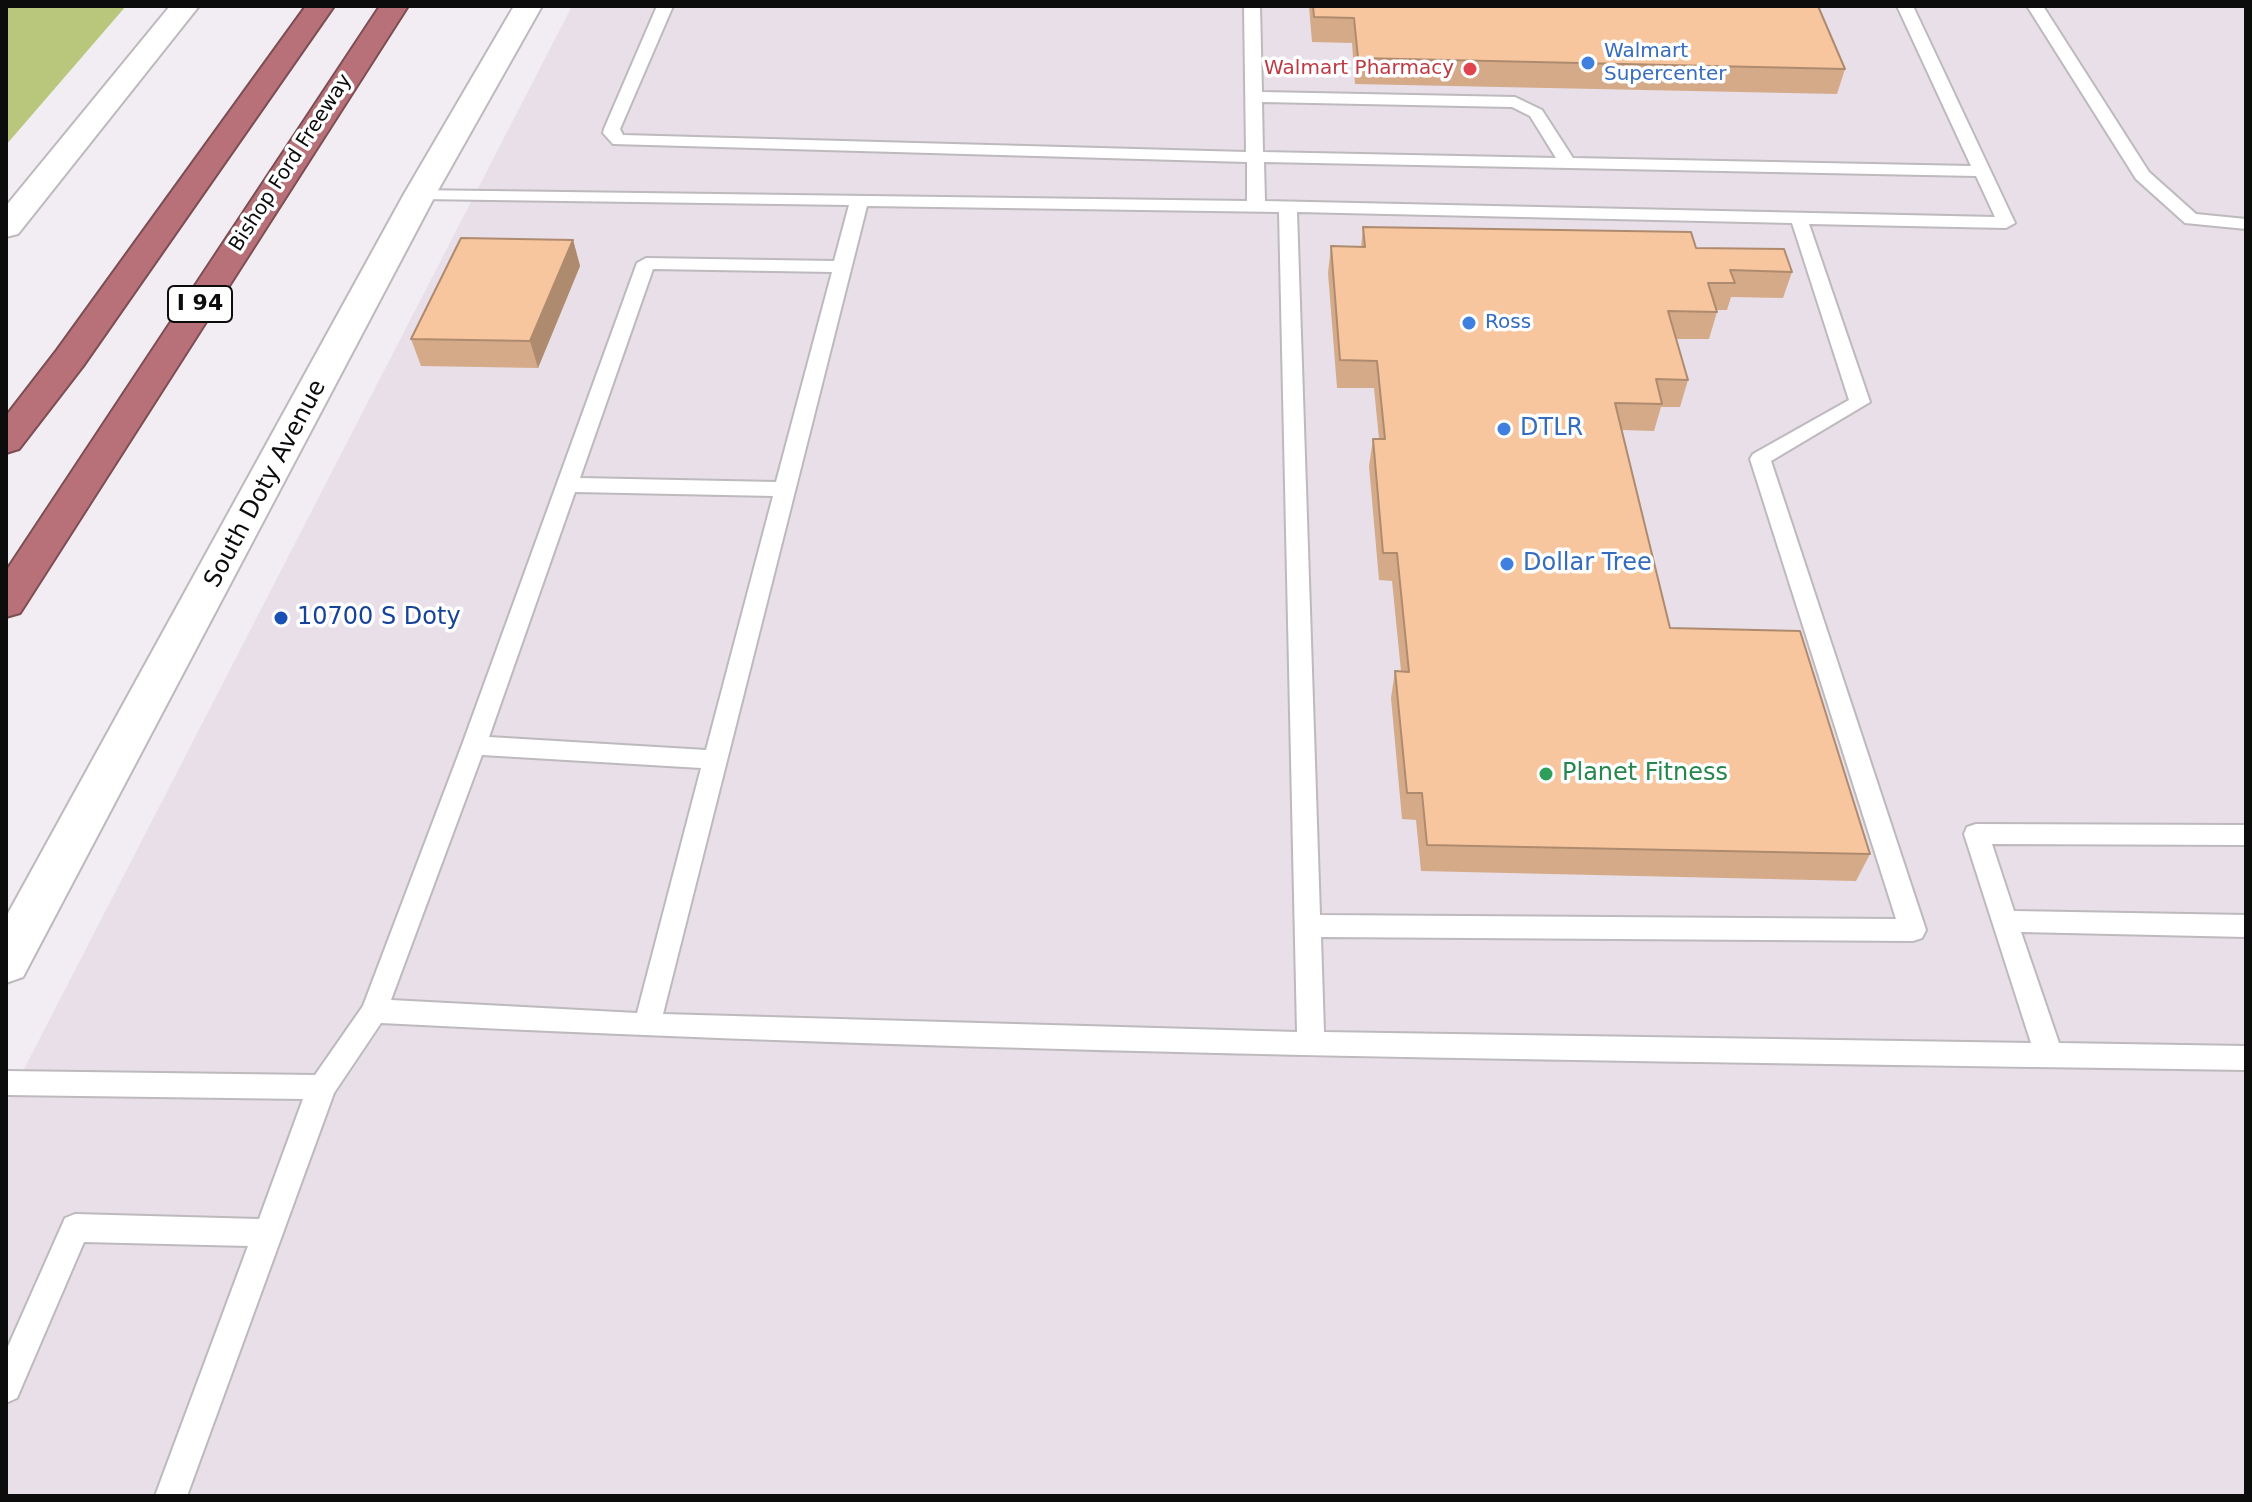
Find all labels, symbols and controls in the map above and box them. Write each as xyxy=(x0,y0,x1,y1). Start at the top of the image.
place label: Walmart Supercenter xyxy=(1604,40,1726,87)
marker: Walmart Supercenter xyxy=(1579,54,1597,72)
place label: Walmart Pharmacy xyxy=(1264,57,1454,81)
marker: Walmart Pharmacy xyxy=(1461,60,1479,78)
street label: Bishop Ford Freeway xyxy=(225,70,357,256)
road number: I 94 xyxy=(168,286,232,322)
place label: Ross xyxy=(1485,311,1531,335)
marker: Ross xyxy=(1460,314,1478,332)
street label: South Doty Avenue xyxy=(199,375,333,593)
place label: DTLR xyxy=(1520,415,1583,443)
marker: DTLR xyxy=(1495,420,1513,438)
place label: Dollar Tree xyxy=(1523,550,1652,578)
marker: Dollar Tree xyxy=(1498,555,1516,573)
place label: 10700 S Doty xyxy=(297,604,461,632)
marker: 10700 S Doty xyxy=(272,609,290,627)
place label: Planet Fitness xyxy=(1562,760,1728,788)
marker: Planet Fitness xyxy=(1537,765,1555,783)

